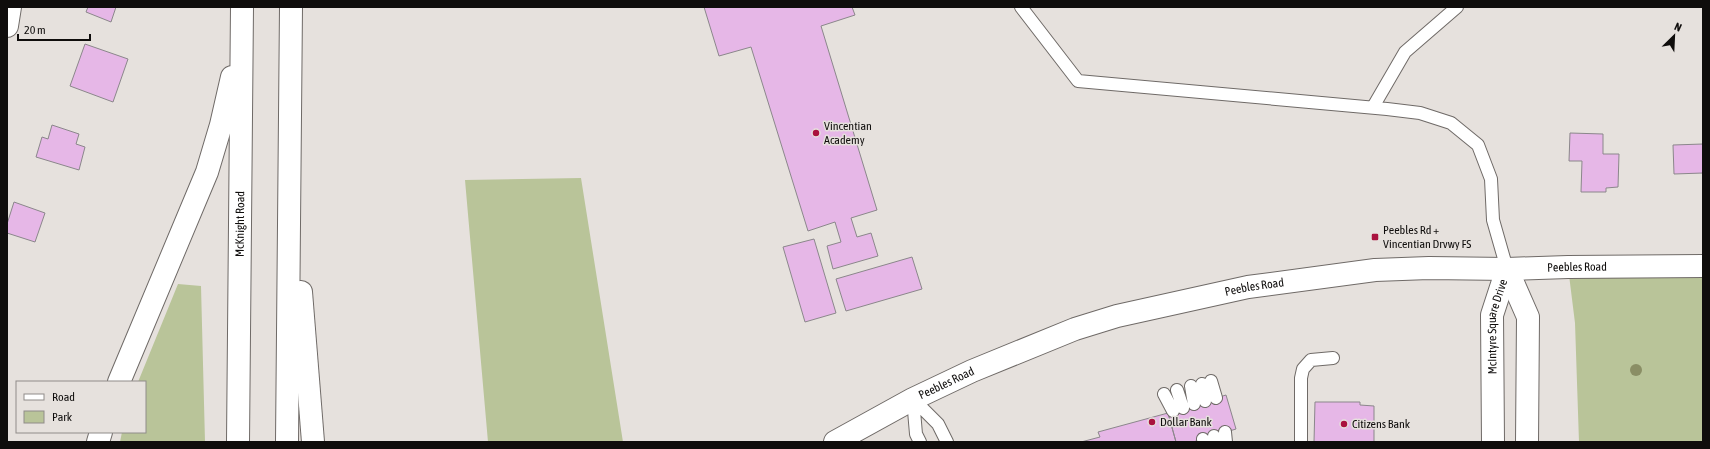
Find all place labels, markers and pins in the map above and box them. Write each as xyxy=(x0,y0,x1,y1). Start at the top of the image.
place label: Vincentian Academy xyxy=(824,119,872,147)
marker: Vincentian Academy xyxy=(811,128,821,138)
place label: Peebles Rd + Vincentian Drvwy FS xyxy=(1383,223,1471,251)
marker: Peebles Rd + Vincentian Drvwy FS xyxy=(1370,232,1380,242)
place label: Dollar Bank xyxy=(1160,415,1213,429)
marker: Dollar Bank xyxy=(1147,417,1157,427)
place label: Citizens Bank xyxy=(1352,417,1411,431)
marker: Citizens Bank xyxy=(1339,419,1349,429)

